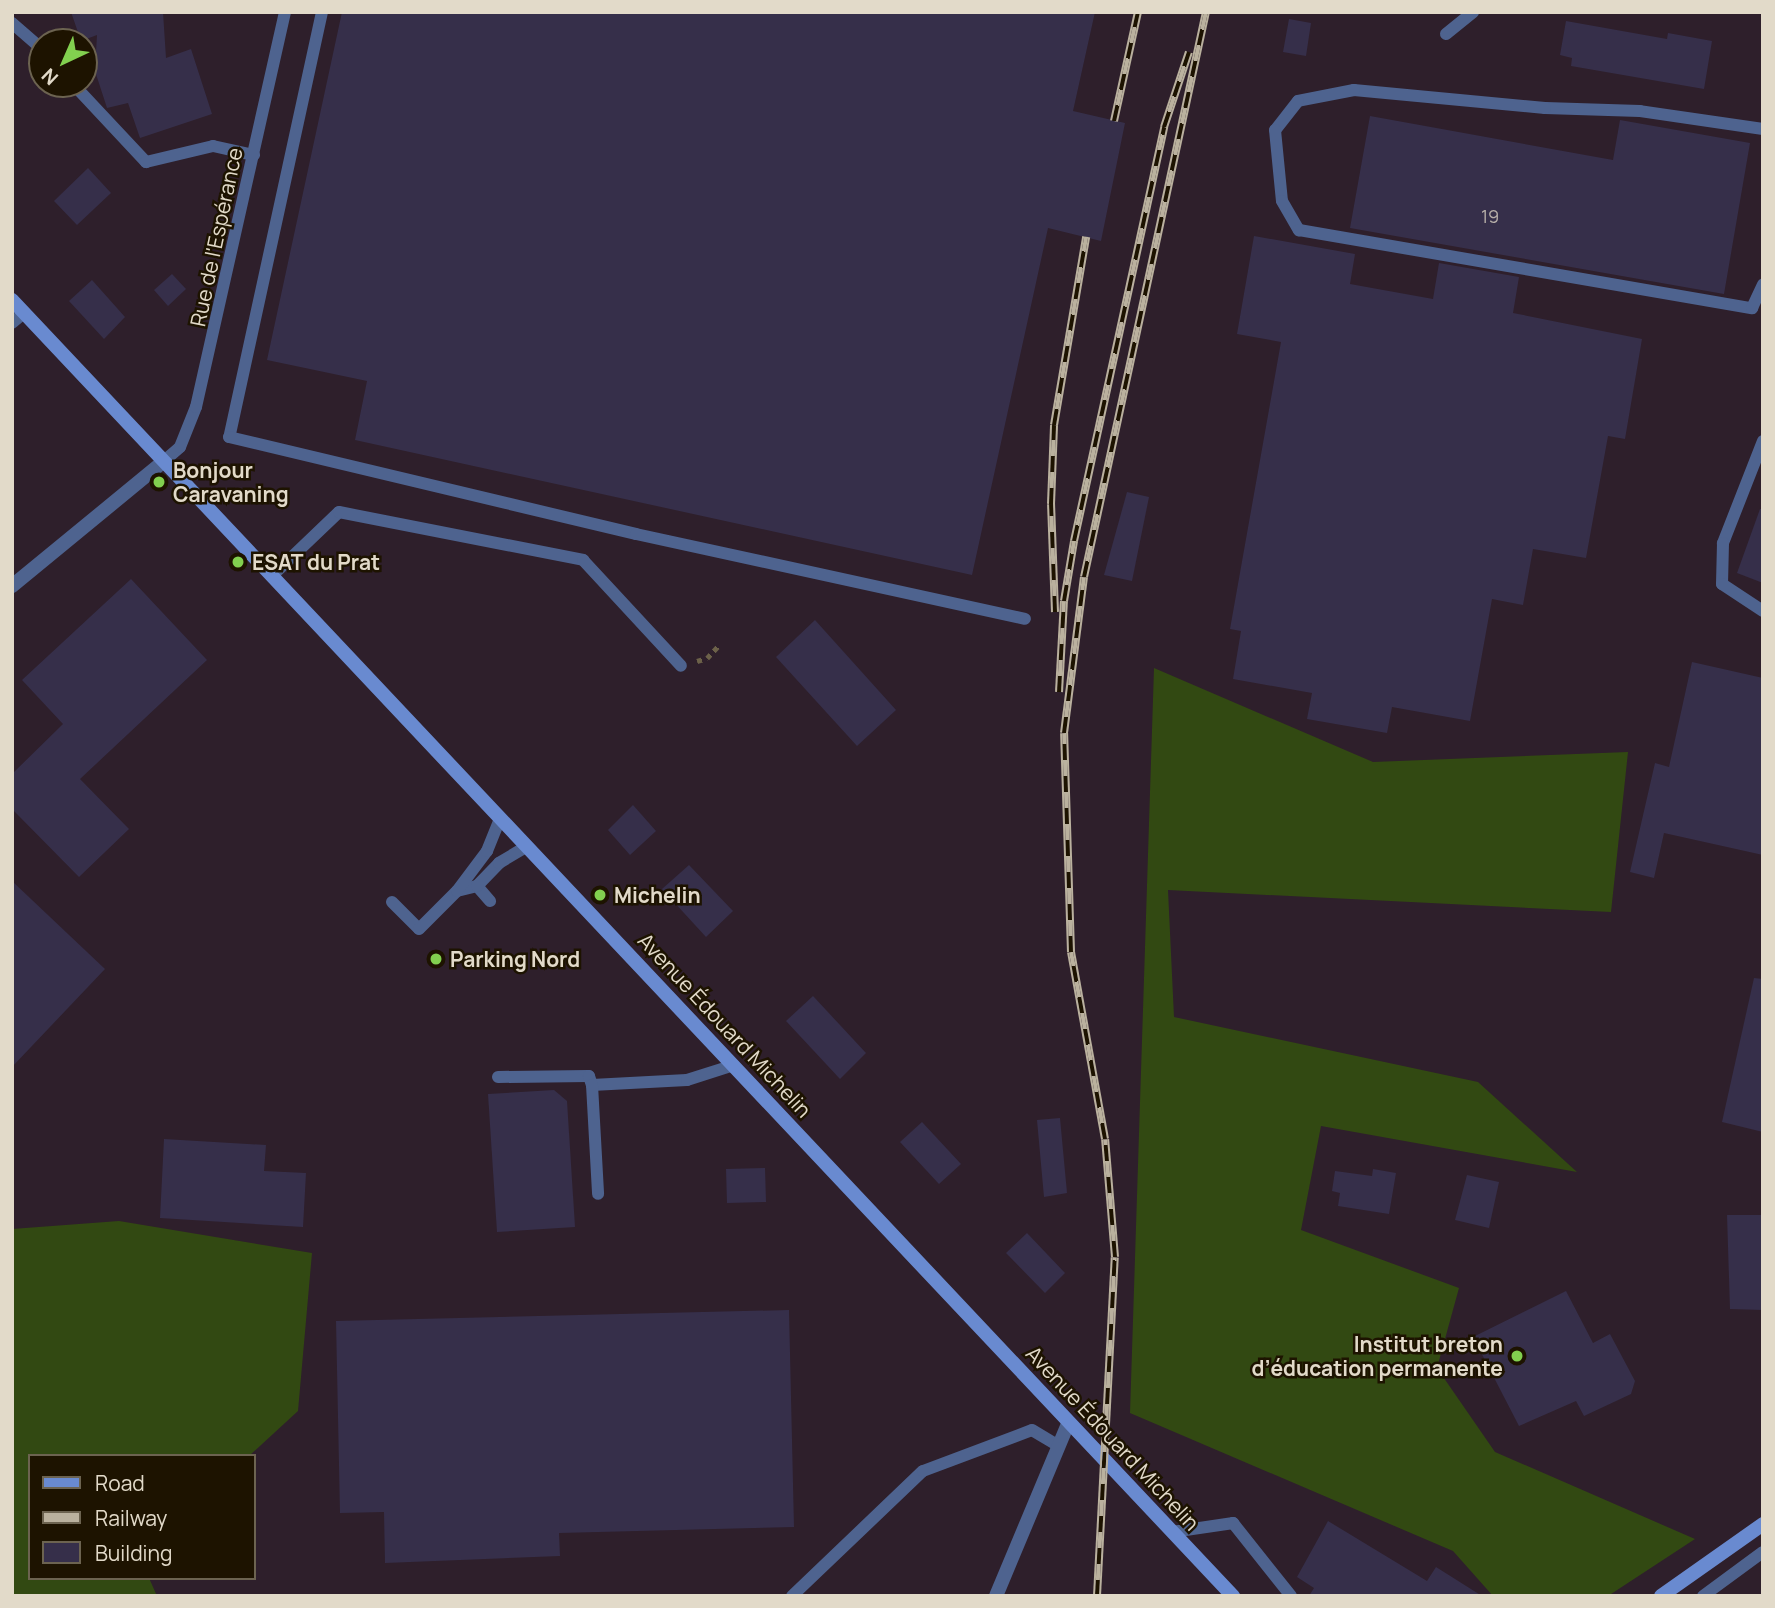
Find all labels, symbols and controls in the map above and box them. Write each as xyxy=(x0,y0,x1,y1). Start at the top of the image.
north arrow xyxy=(28,28,98,98)
text: N xyxy=(36,63,64,91)
street label: Rue de l'Espérance xyxy=(185,145,247,329)
house number: 19 xyxy=(1481,205,1499,227)
place label: Bonjour Caravaning xyxy=(173,457,289,507)
marker: Bonjour Caravaning xyxy=(151,474,167,490)
place label: ESAT du Prat xyxy=(252,549,381,575)
marker: ESAT du Prat xyxy=(230,554,246,570)
place label: Michelin xyxy=(614,882,701,908)
marker: Michelin xyxy=(592,887,608,903)
street label: Avenue Édouard Michelin xyxy=(633,928,817,1122)
place label: Parking Nord xyxy=(450,946,580,972)
marker: Parking Nord xyxy=(428,951,444,967)
place label: Institut breton d’éducation permanente xyxy=(1252,1331,1503,1381)
street label: Avenue Édouard Michelin xyxy=(1021,1341,1205,1535)
marker: Institut breton d’éducation permanente xyxy=(1509,1348,1525,1364)
legend xyxy=(28,1454,256,1580)
text: Road xyxy=(95,1469,145,1497)
text: Railway xyxy=(95,1504,167,1532)
text: Building xyxy=(95,1539,172,1567)

